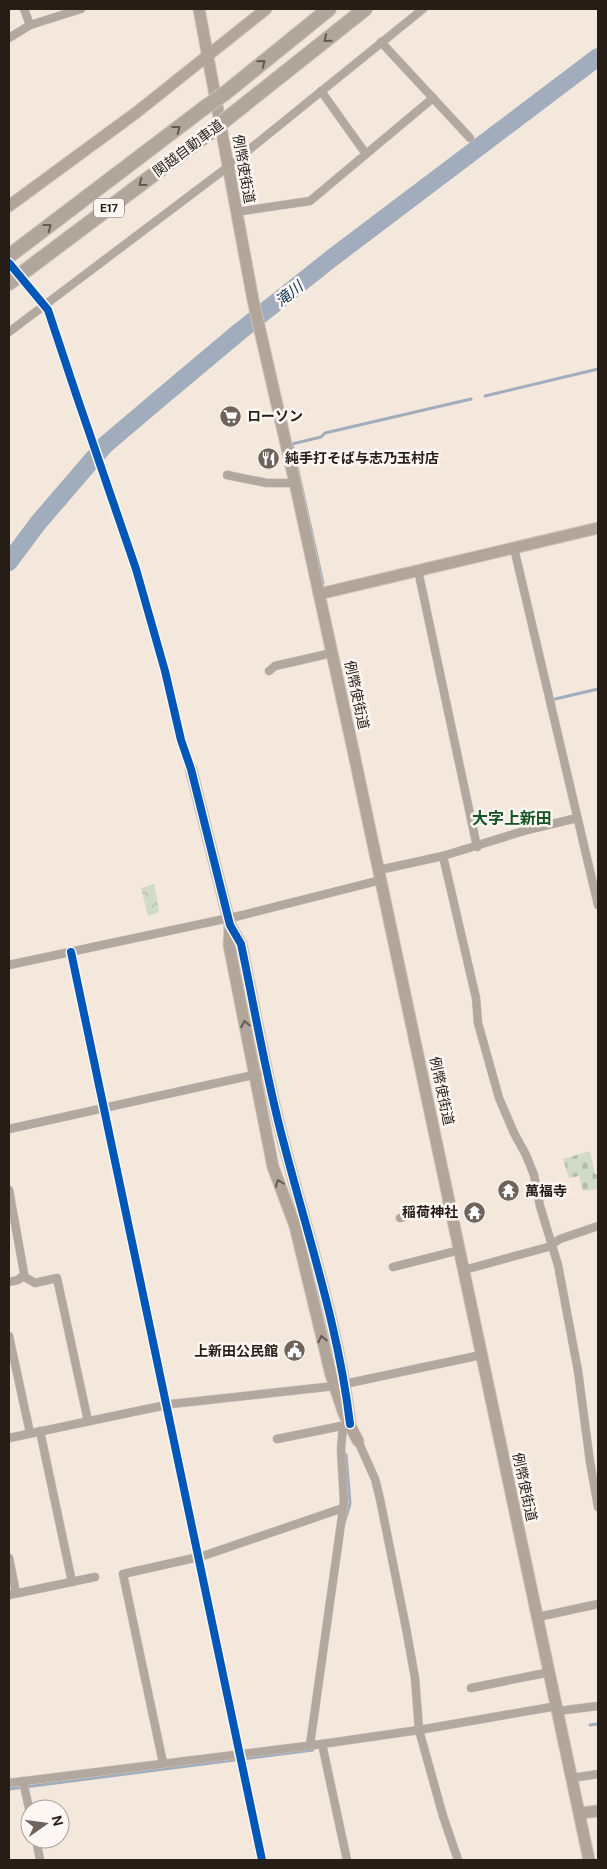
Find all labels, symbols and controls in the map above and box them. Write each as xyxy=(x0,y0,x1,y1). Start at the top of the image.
one-way arrow xyxy=(324,34,333,42)
one-way arrow xyxy=(256,60,265,69)
street label: 関越自動車道 xyxy=(149,116,227,180)
one-way arrow xyxy=(171,126,180,134)
street label: 例幣使街道 xyxy=(229,133,259,205)
one-way arrow xyxy=(139,177,148,185)
road number: E17 xyxy=(94,198,124,218)
one-way arrow xyxy=(42,224,51,232)
water label: 滝川 xyxy=(271,276,308,311)
supermarket icon: ローソン xyxy=(219,404,243,428)
place label: ローソン xyxy=(247,407,303,425)
restaurant icon: 純手打そば与志乃玉村店 xyxy=(257,446,281,470)
place label: 純手打そば与志乃玉村店 xyxy=(285,449,439,467)
street label: 例幣使街道 xyxy=(341,659,373,731)
district label: 大字上新田 xyxy=(472,808,552,829)
one-way arrow xyxy=(240,1019,250,1028)
street label: 例幣使街道 xyxy=(426,1055,458,1127)
one-way arrow xyxy=(275,1179,285,1187)
temple icon: 萬福寺 xyxy=(497,1179,521,1203)
place label: 萬福寺 xyxy=(525,1182,567,1200)
temple icon: 稲荷神社 xyxy=(462,1200,486,1224)
place label: 稲荷神社 xyxy=(402,1203,458,1221)
one-way arrow xyxy=(317,1334,328,1343)
public building icon: 上新田公民館 xyxy=(282,1339,306,1363)
place label: 上新田公民館 xyxy=(194,1342,278,1360)
street label: 例幣使街道 xyxy=(509,1451,541,1523)
north arrow xyxy=(20,1799,70,1849)
text: N xyxy=(48,1814,68,1828)

